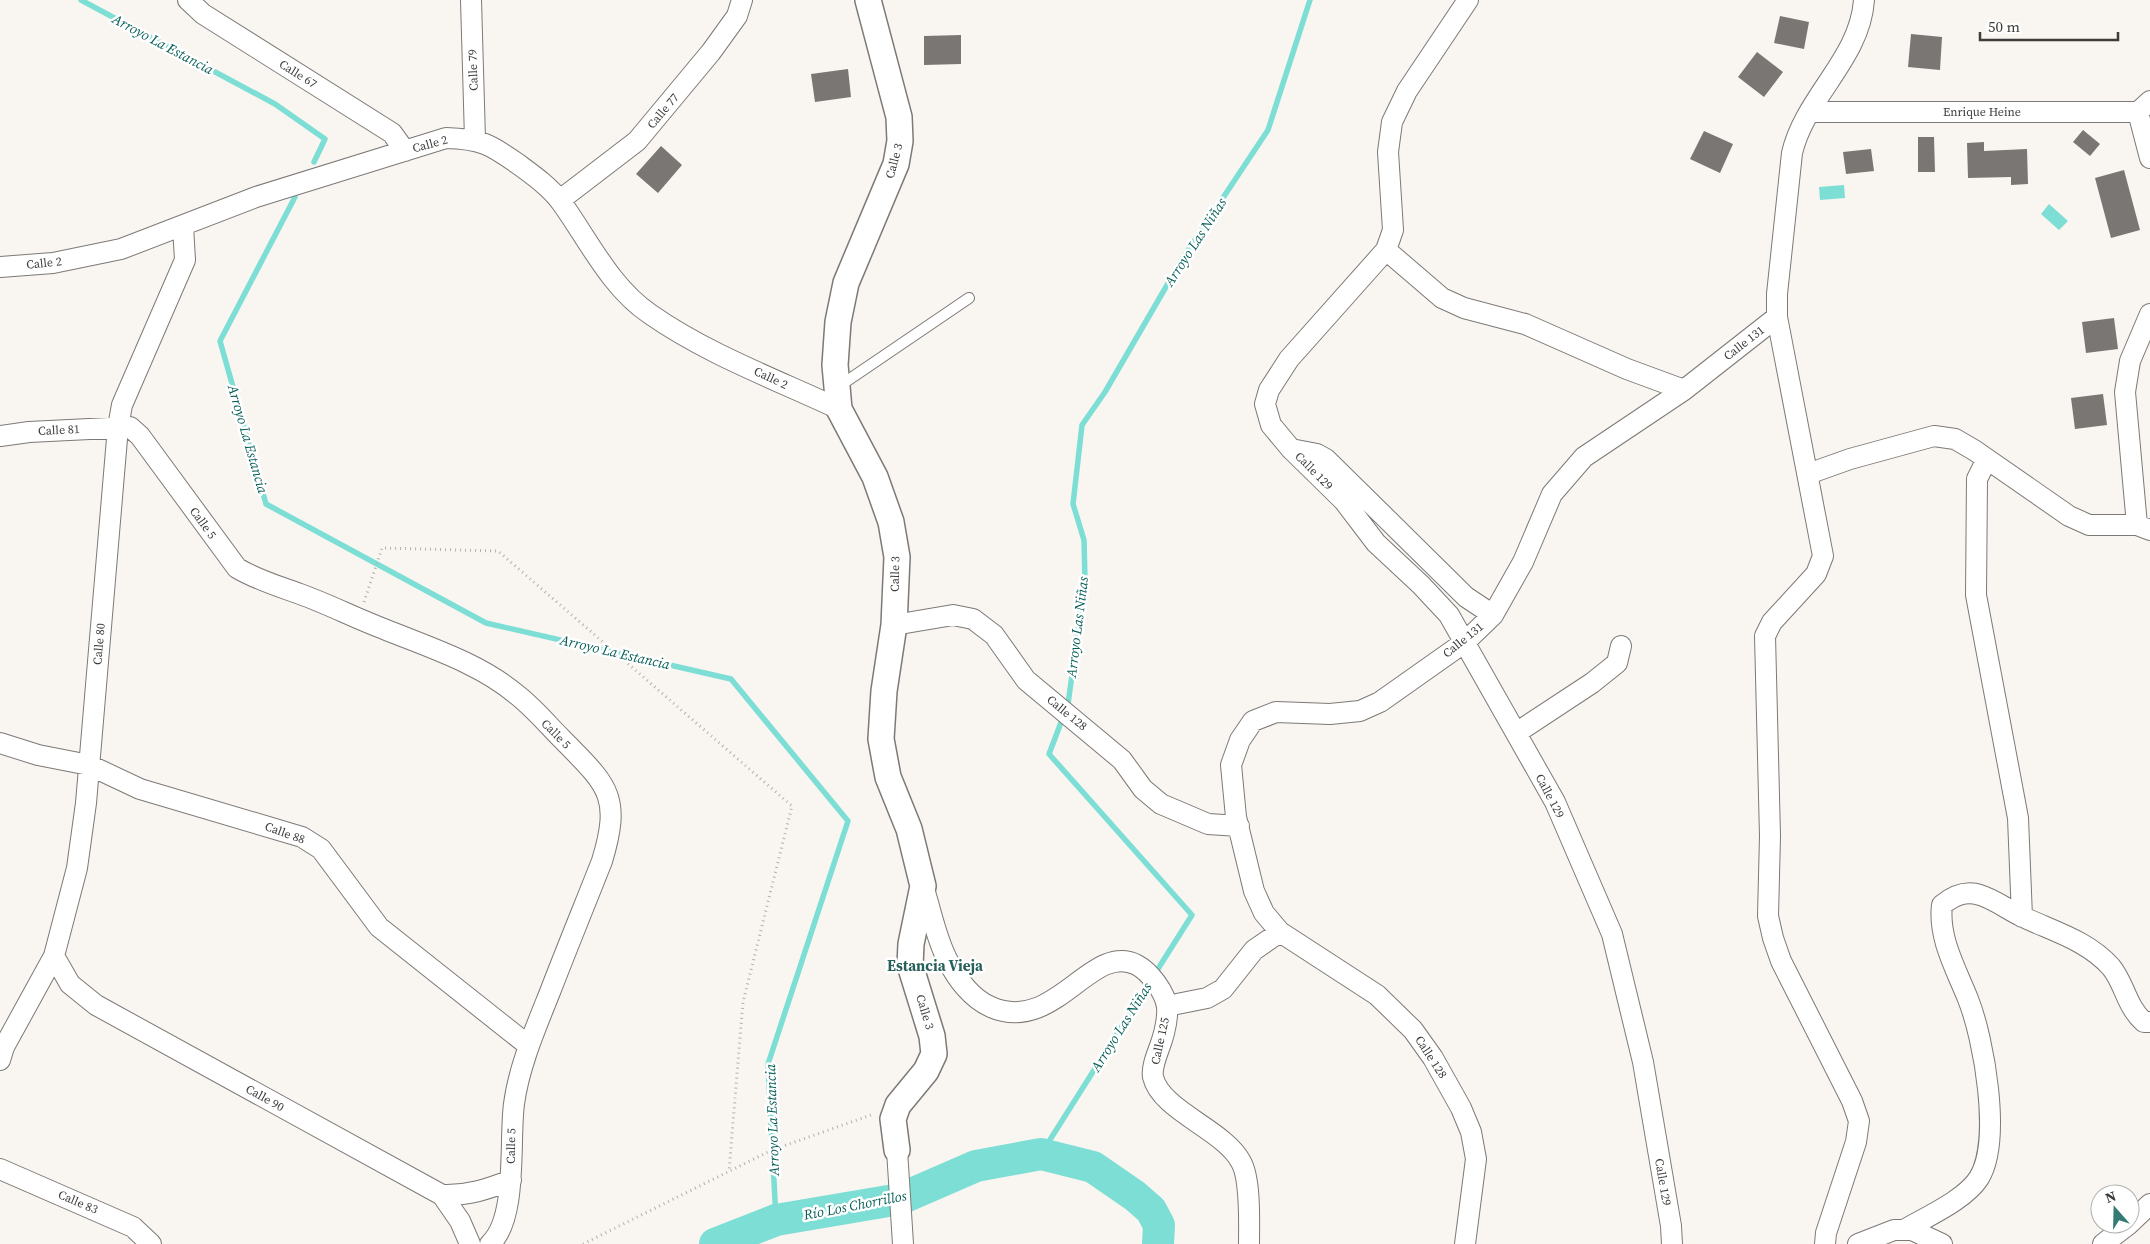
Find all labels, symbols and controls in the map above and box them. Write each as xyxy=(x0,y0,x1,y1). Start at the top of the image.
water label: Arroyo La Estancia xyxy=(108,8,218,79)
scale bar xyxy=(1980,10,2118,42)
text: 50 m xyxy=(1988,16,2020,37)
street label: Calle 79 xyxy=(464,49,482,91)
street label: Calle 67 xyxy=(276,56,320,92)
street label: Calle 77 xyxy=(643,90,683,132)
street label: Enrique Heine xyxy=(1943,104,2021,120)
street label: Calle 2 xyxy=(411,132,449,156)
street label: Calle 3 xyxy=(882,142,906,180)
water label: Arroyo Las Niñas xyxy=(1158,193,1232,291)
street label: Calle 2 xyxy=(25,253,63,273)
street label: Calle 131 xyxy=(1720,322,1768,364)
street label: Calle 2 xyxy=(751,363,791,393)
water label: Arroyo La Estancia xyxy=(223,381,273,496)
street label: Calle 81 xyxy=(38,421,80,439)
street label: Calle 129 xyxy=(1291,448,1337,494)
street label: Calle 5 xyxy=(186,504,220,542)
street label: Calle 3 xyxy=(887,556,903,592)
water label: Arroyo Las Niñas xyxy=(1061,574,1093,680)
street label: Calle 131 xyxy=(1439,619,1487,661)
street label: Calle 80 xyxy=(89,623,109,665)
water label: Arroyo La Estancia xyxy=(557,629,673,675)
street label: Calle 128 xyxy=(1043,692,1091,734)
street label: Calle 5 xyxy=(538,716,574,752)
street label: Calle 129 xyxy=(1532,771,1568,821)
street label: Calle 88 xyxy=(263,818,307,848)
district label: Estancia Vieja xyxy=(887,955,984,976)
water label: Arroyo Las Niñas xyxy=(1085,978,1157,1076)
street label: Calle 3 xyxy=(912,993,938,1031)
street label: Calle 125 xyxy=(1147,1016,1173,1066)
street label: Calle 128 xyxy=(1411,1033,1451,1081)
water label: Arroyo La Estancia xyxy=(760,1063,784,1177)
street label: Calle 90 xyxy=(243,1081,287,1115)
street label: Calle 5 xyxy=(503,1128,519,1164)
street label: Calle 129 xyxy=(1651,1157,1675,1207)
north arrow xyxy=(2090,1184,2140,1234)
water label: Río Los Chorrillos xyxy=(801,1185,909,1225)
street label: Calle 83 xyxy=(56,1186,100,1218)
text: N xyxy=(2102,1186,2119,1208)

